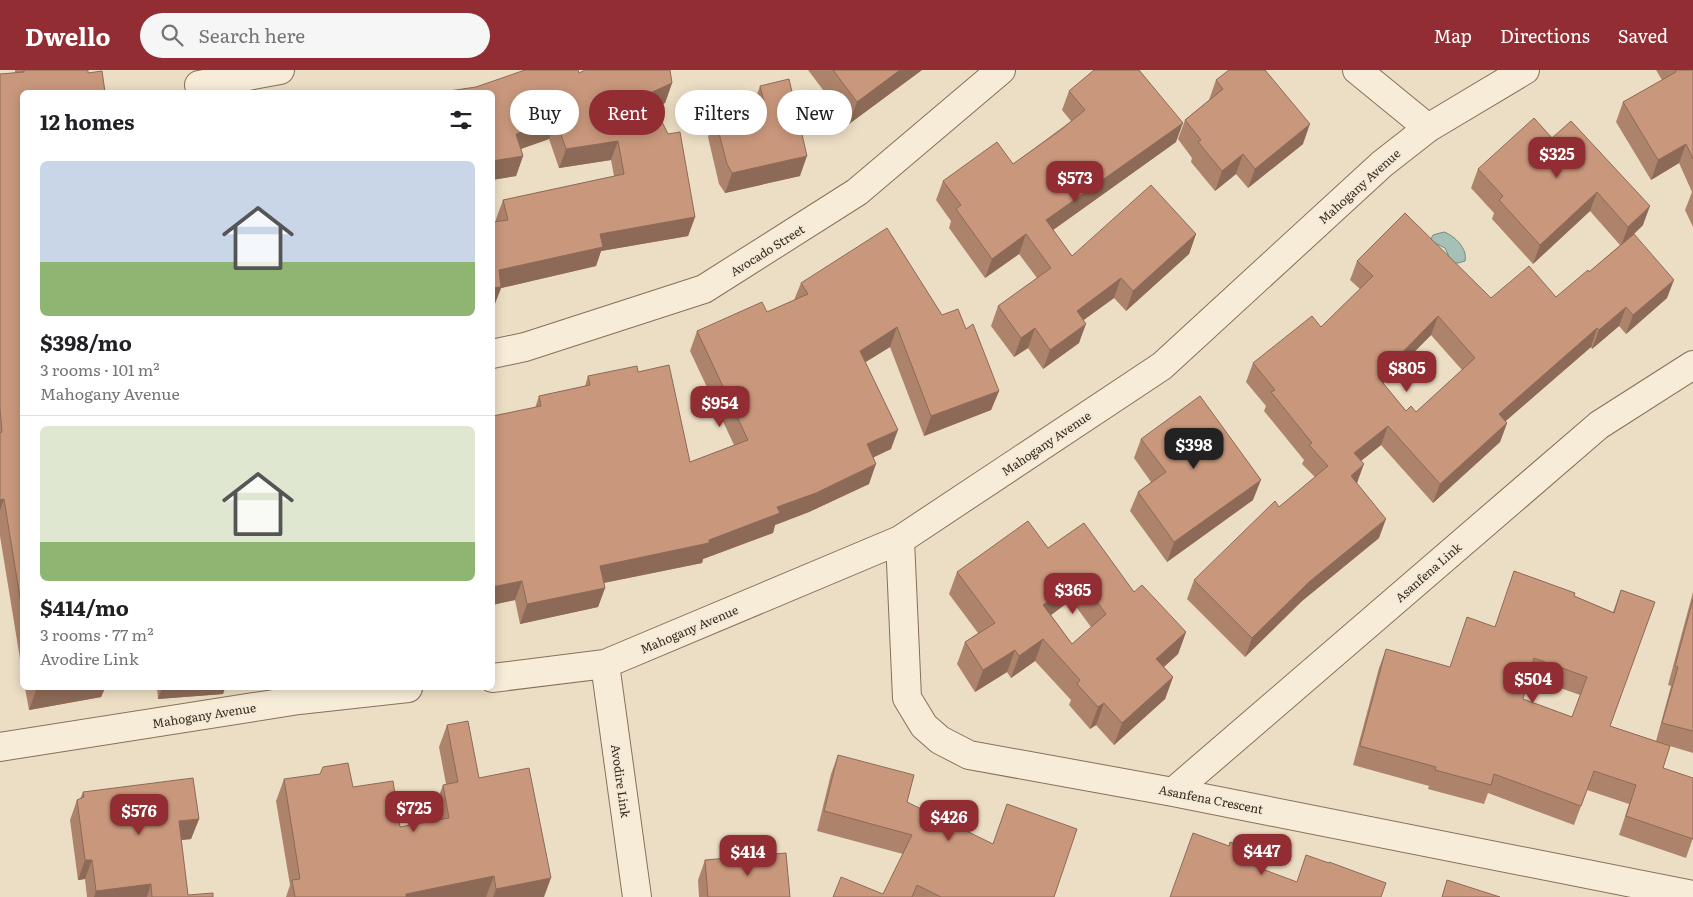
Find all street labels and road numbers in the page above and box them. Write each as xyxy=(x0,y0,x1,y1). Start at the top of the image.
street label: Mahogany Avenue xyxy=(1314,144,1404,228)
street label: Avocado Street xyxy=(726,220,808,280)
street label: Mahogany Avenue xyxy=(998,406,1094,480)
street label: Asanfena Link xyxy=(1391,538,1466,606)
street label: Mahogany Avenue xyxy=(637,600,741,658)
street label: Mahogany Avenue xyxy=(151,698,257,732)
street label: Avodire Link xyxy=(607,743,635,820)
street label: Asanfena Crescent xyxy=(1157,780,1265,818)

